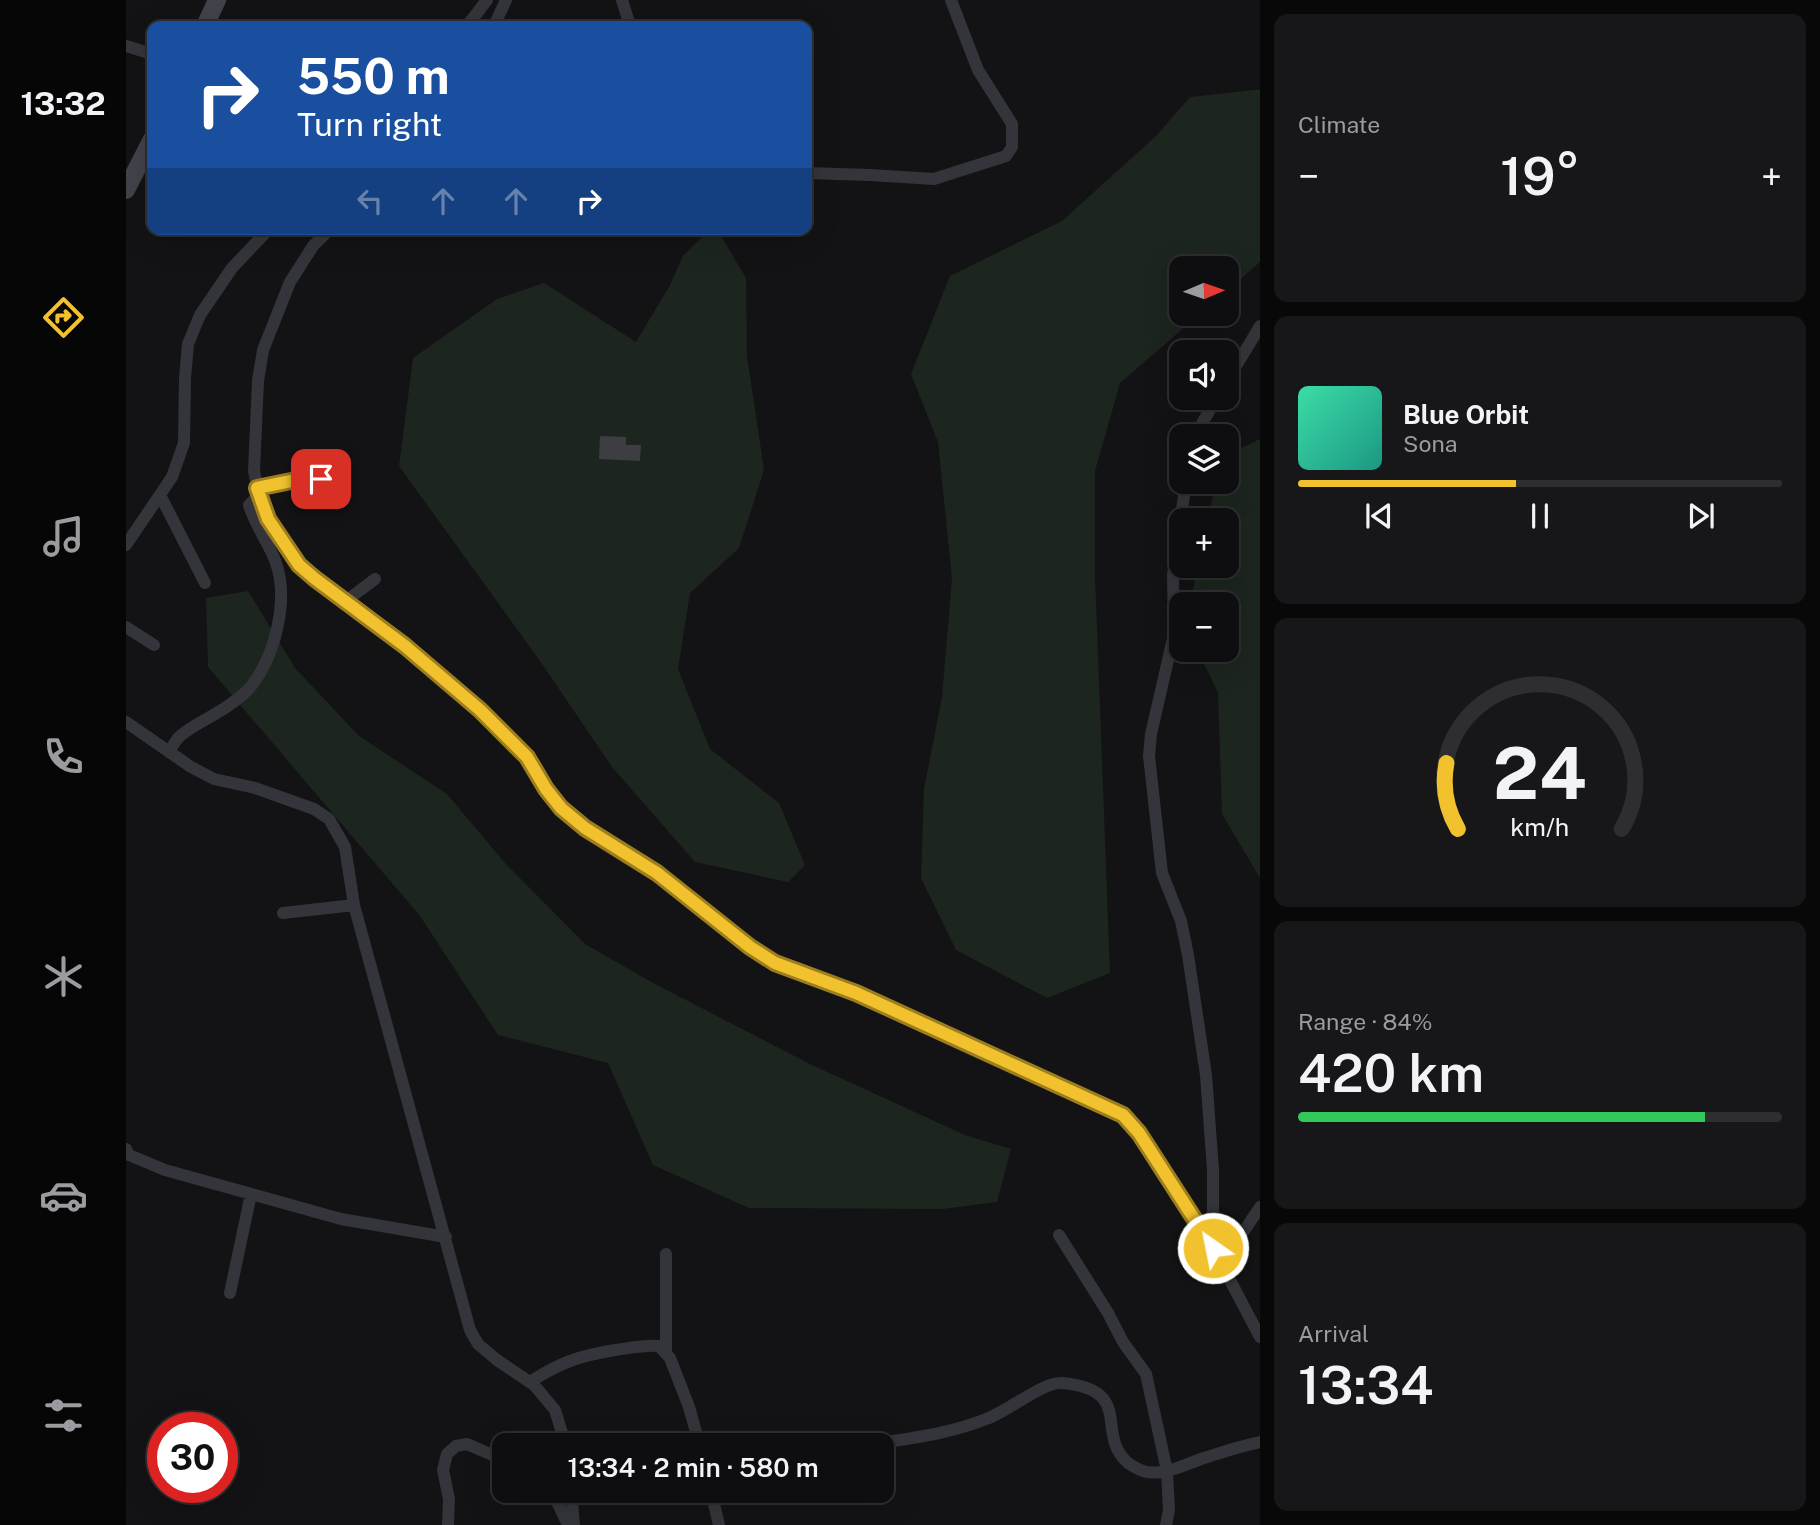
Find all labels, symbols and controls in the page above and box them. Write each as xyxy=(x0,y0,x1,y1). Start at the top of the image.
text: 550 m xyxy=(297,47,450,105)
icon: right xyxy=(182,49,273,140)
text: 13:32 xyxy=(20,85,106,122)
text: Turn right xyxy=(297,106,442,143)
text: Climate xyxy=(1298,111,1380,138)
text: 19° xyxy=(1500,146,1580,207)
text: − xyxy=(1298,154,1319,199)
text: + xyxy=(1761,154,1782,199)
icon: left xyxy=(351,182,389,220)
icon: ahead xyxy=(424,182,462,220)
icon: ahead xyxy=(497,182,535,220)
icon: right xyxy=(570,182,608,220)
north arrow xyxy=(1169,256,1239,326)
map controls xyxy=(1169,256,1239,662)
icon: directions xyxy=(39,293,88,342)
button: sound xyxy=(1169,340,1239,410)
text: Blue Orbit xyxy=(1403,399,1529,430)
button: layers xyxy=(1169,424,1239,494)
text: Sona xyxy=(1403,430,1457,457)
pin xyxy=(291,449,351,509)
icon: arrive xyxy=(302,460,340,498)
icon: previous xyxy=(1360,497,1398,535)
icon: pause xyxy=(1521,497,1559,535)
icon: next xyxy=(1682,497,1720,535)
button: + xyxy=(1169,508,1239,578)
icon: music xyxy=(39,512,88,561)
button: − xyxy=(1169,592,1239,662)
text: 24 xyxy=(1493,730,1587,815)
icon: phone xyxy=(39,732,88,781)
text: km/h xyxy=(1511,811,1569,841)
icon: climate xyxy=(39,952,88,1001)
text: Range · 84% xyxy=(1298,1008,1433,1035)
text: 420 km xyxy=(1298,1043,1484,1104)
icon: car xyxy=(39,1171,88,1220)
position arrow xyxy=(1176,1211,1250,1285)
text: Arrival xyxy=(1298,1320,1369,1347)
text: 13:34 xyxy=(1298,1355,1434,1416)
icon: filters xyxy=(39,1391,88,1440)
speed limit sign: 30 xyxy=(147,1412,238,1503)
text: 13:34 · 2 min · 580 m xyxy=(567,1452,819,1483)

